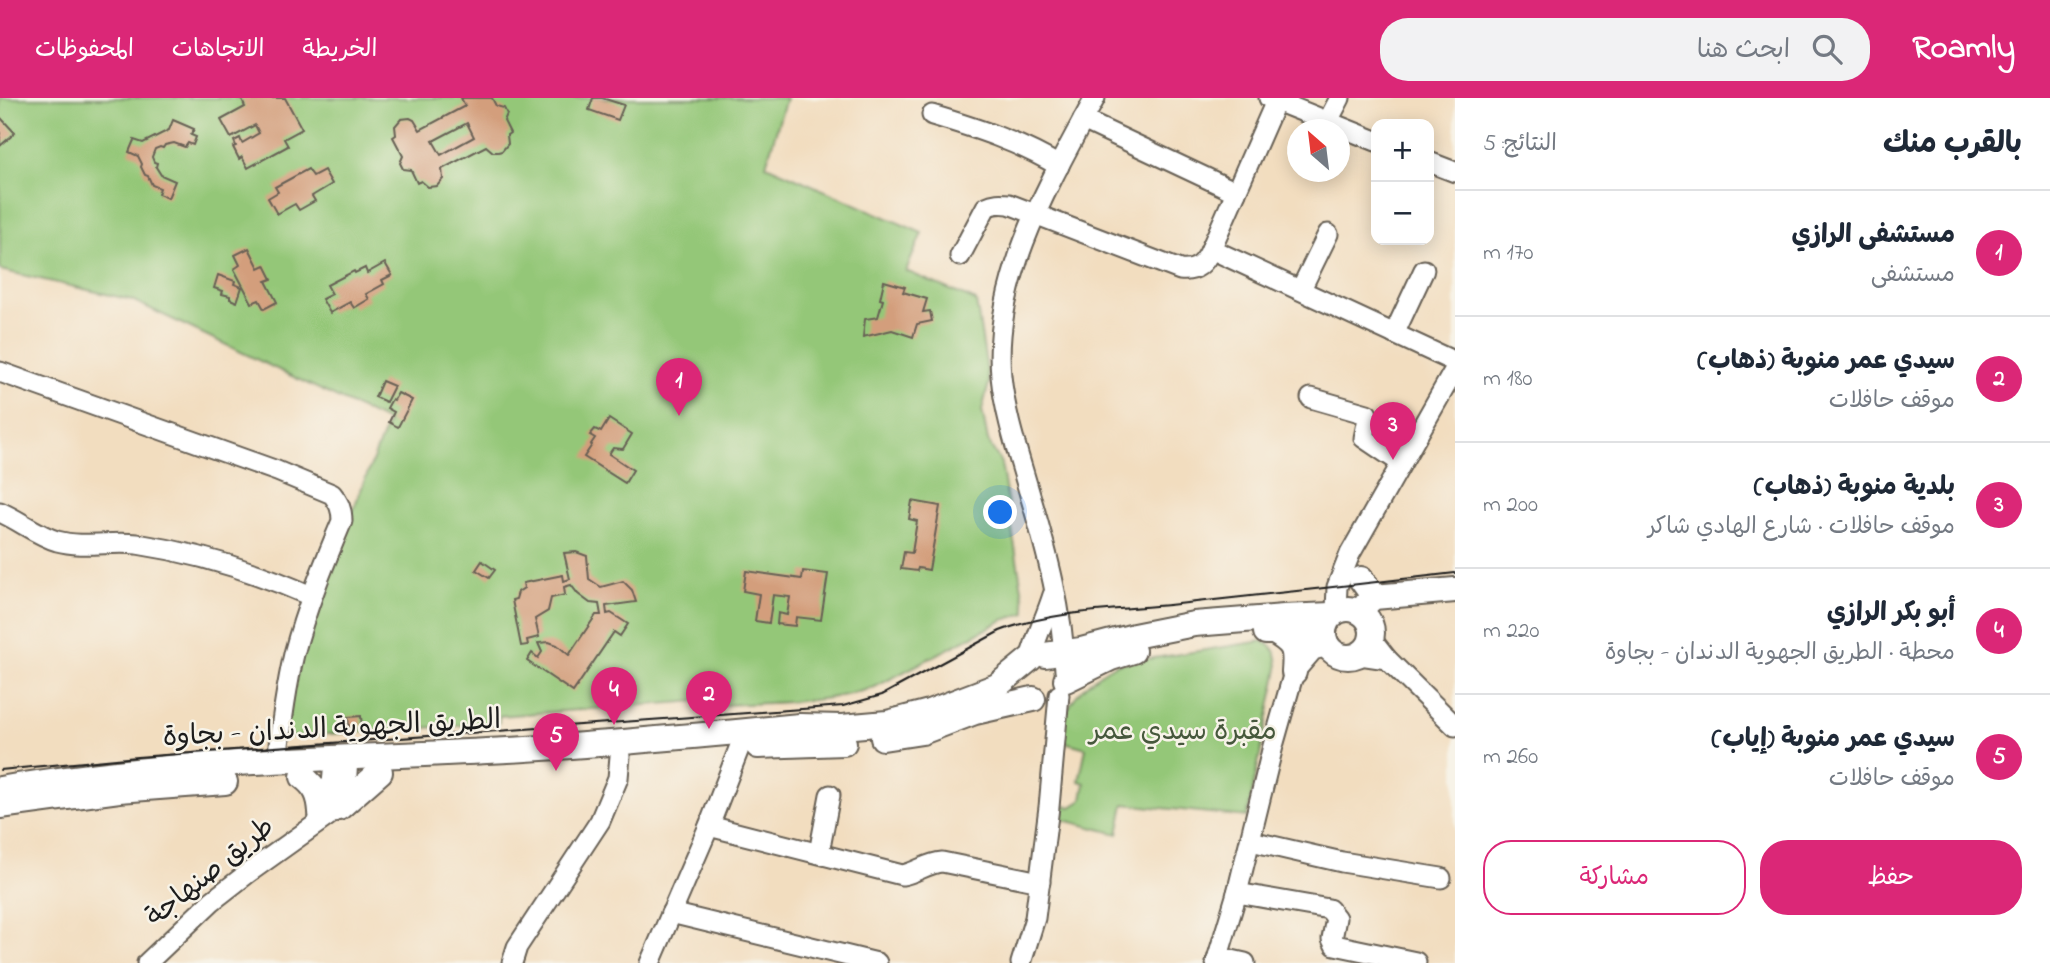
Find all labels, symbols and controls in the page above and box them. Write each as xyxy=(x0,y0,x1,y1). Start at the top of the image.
search box xyxy=(1380,18,1870,81)
text: Roamly xyxy=(1912,25,2015,73)
icon: search xyxy=(1808,30,1846,68)
text: ابحث هنا xyxy=(1697,32,1790,70)
text: المحفوظات xyxy=(35,33,134,68)
text: الاتجاهات xyxy=(172,33,265,68)
text: الخريطة xyxy=(303,33,377,68)
north arrow xyxy=(1287,119,1350,182)
map controls xyxy=(1371,119,1434,245)
button: + xyxy=(1371,119,1434,182)
text: بالقرب منك xyxy=(1883,123,2022,167)
text: النتائج: 5 xyxy=(1483,128,1557,161)
button: − xyxy=(1371,182,1434,245)
text: مستشفى الرازي xyxy=(1792,217,1955,255)
text: 170 m xyxy=(1483,237,1533,270)
text: 1 xyxy=(1995,237,2003,270)
text: مستشفى xyxy=(1871,259,1955,292)
text: سيدي عمر منوبة (ذهاب) xyxy=(1697,343,1955,381)
pin: 1 xyxy=(656,358,702,416)
text: 180 m xyxy=(1483,363,1532,396)
text: 2 xyxy=(1993,363,2005,396)
text: موقف حافلات xyxy=(1829,385,1955,418)
pin: 3 xyxy=(1370,402,1416,460)
text: بلدية منوبة (ذهاب) xyxy=(1754,469,1955,507)
text: 200 m xyxy=(1483,489,1538,522)
text: 3 xyxy=(1994,489,2004,522)
your location xyxy=(983,495,1017,529)
text: موقف حافلات · شارع الهادي شاكر xyxy=(1648,511,1955,544)
text: أبو بكر الرازي xyxy=(1827,595,1955,633)
text: 220 m xyxy=(1483,615,1539,648)
text: 4 xyxy=(1994,615,2004,648)
text: محطة · الطريق الجهوية الدندان - بجاوة xyxy=(1605,637,1955,670)
pin: 4 xyxy=(591,667,637,725)
pin: 2 xyxy=(686,671,732,729)
street label: الطريق الجهوية الدندان - بجاوة xyxy=(162,701,502,759)
park label: مقبرة سيدي عمر xyxy=(1087,712,1277,753)
pin: 5 xyxy=(533,713,579,771)
text: سيدي عمر منوبة (إياب) xyxy=(1712,721,1955,759)
text: 260 m xyxy=(1483,741,1538,774)
text: 5 xyxy=(1992,741,2006,774)
text: موقف حافلات xyxy=(1829,763,1955,796)
street label: طريق صنهاجة xyxy=(138,808,284,938)
button: مشاركة xyxy=(1483,840,1746,915)
button: حفظ xyxy=(1760,840,2022,915)

